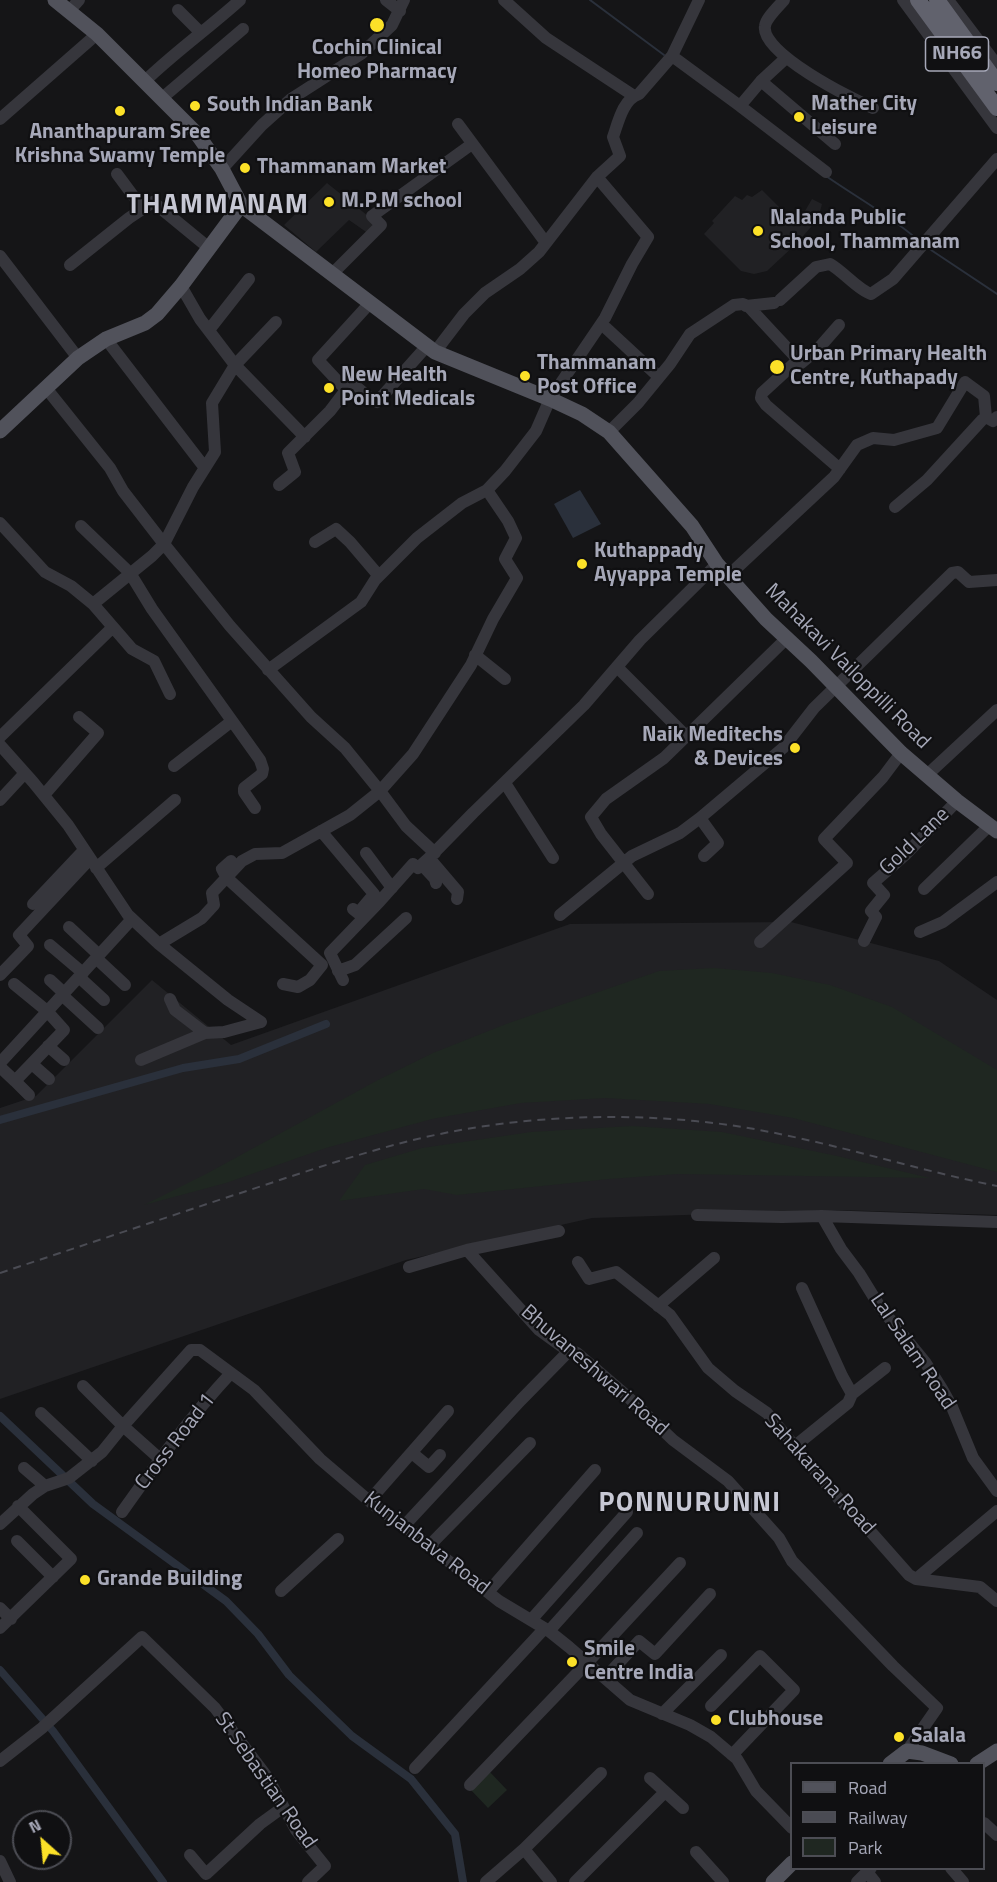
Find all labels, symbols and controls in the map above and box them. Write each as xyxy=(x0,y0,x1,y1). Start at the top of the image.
marker: Cochin Clinical Homeo Pharmacy xyxy=(368,16,386,34)
place label: Cochin Clinical Homeo Pharmacy xyxy=(297,36,457,86)
road number: NH66 xyxy=(926,37,988,71)
place label: Mather City Leisure xyxy=(811,92,917,142)
place label: South Indian Bank xyxy=(207,93,373,119)
marker: South Indian Bank xyxy=(188,99,202,113)
marker: Ananthapuram Sree Krishna Swamy Temple xyxy=(113,104,127,118)
marker: Mather City Leisure xyxy=(792,110,806,124)
place label: Ananthapuram Sree Krishna Swamy Temple xyxy=(15,120,225,170)
place label: Thammanam Market xyxy=(257,155,446,181)
marker: Thammanam Market xyxy=(238,161,252,175)
place label: M.P.M school xyxy=(341,189,462,215)
district label: THAMMANAM xyxy=(127,190,309,222)
marker: M.P.M school xyxy=(322,195,336,209)
place label: Nalanda Public School, Thammanam xyxy=(770,206,960,256)
marker: Nalanda Public School, Thammanam xyxy=(751,224,765,238)
place label: Urban Primary Health Centre, Kuthapady xyxy=(790,342,987,392)
place label: Thammanam Post Office xyxy=(537,351,656,401)
marker: Urban Primary Health Centre, Kuthapady xyxy=(768,358,786,376)
place label: New Health Point Medicals xyxy=(341,363,475,413)
marker: Thammanam Post Office xyxy=(518,369,532,383)
marker: New Health Point Medicals xyxy=(322,381,336,395)
place label: Kuthappady Ayyappa Temple xyxy=(594,539,742,589)
marker: Kuthappady Ayyappa Temple xyxy=(575,557,589,571)
street label: Mahakavi Vailoppilli Road xyxy=(759,579,935,755)
place label: Naik Meditechs & Devices xyxy=(642,723,783,773)
marker: Naik Meditechs & Devices xyxy=(788,741,802,755)
street label: Gold Lane xyxy=(875,803,955,881)
street label: Lal Salam Road xyxy=(864,1289,960,1415)
street label: Bhuvaneshwari Road xyxy=(515,1300,673,1442)
street label: Cross Road 1 xyxy=(131,1389,221,1495)
street label: Sahakarana Road xyxy=(758,1409,880,1541)
street label: Kunjanbava Road xyxy=(358,1487,494,1601)
district label: PONNURUNNI xyxy=(598,1488,782,1520)
place label: Grande Building xyxy=(97,1567,242,1593)
marker: Grande Building xyxy=(78,1573,92,1587)
place label: Smile Centre India xyxy=(584,1637,694,1687)
marker: Smile Centre India xyxy=(565,1655,579,1669)
place label: Clubhouse xyxy=(728,1707,823,1733)
street label: St Sebastian Road xyxy=(209,1708,321,1854)
marker: Clubhouse xyxy=(709,1713,723,1727)
place label: Salala xyxy=(911,1724,966,1750)
marker: Salala xyxy=(892,1730,906,1744)
legend xyxy=(790,1762,985,1870)
text: Road xyxy=(848,1774,887,1801)
text: Railway xyxy=(848,1804,907,1831)
north arrow xyxy=(12,1810,72,1870)
text: N xyxy=(24,1813,45,1839)
text: Park xyxy=(848,1834,882,1861)

